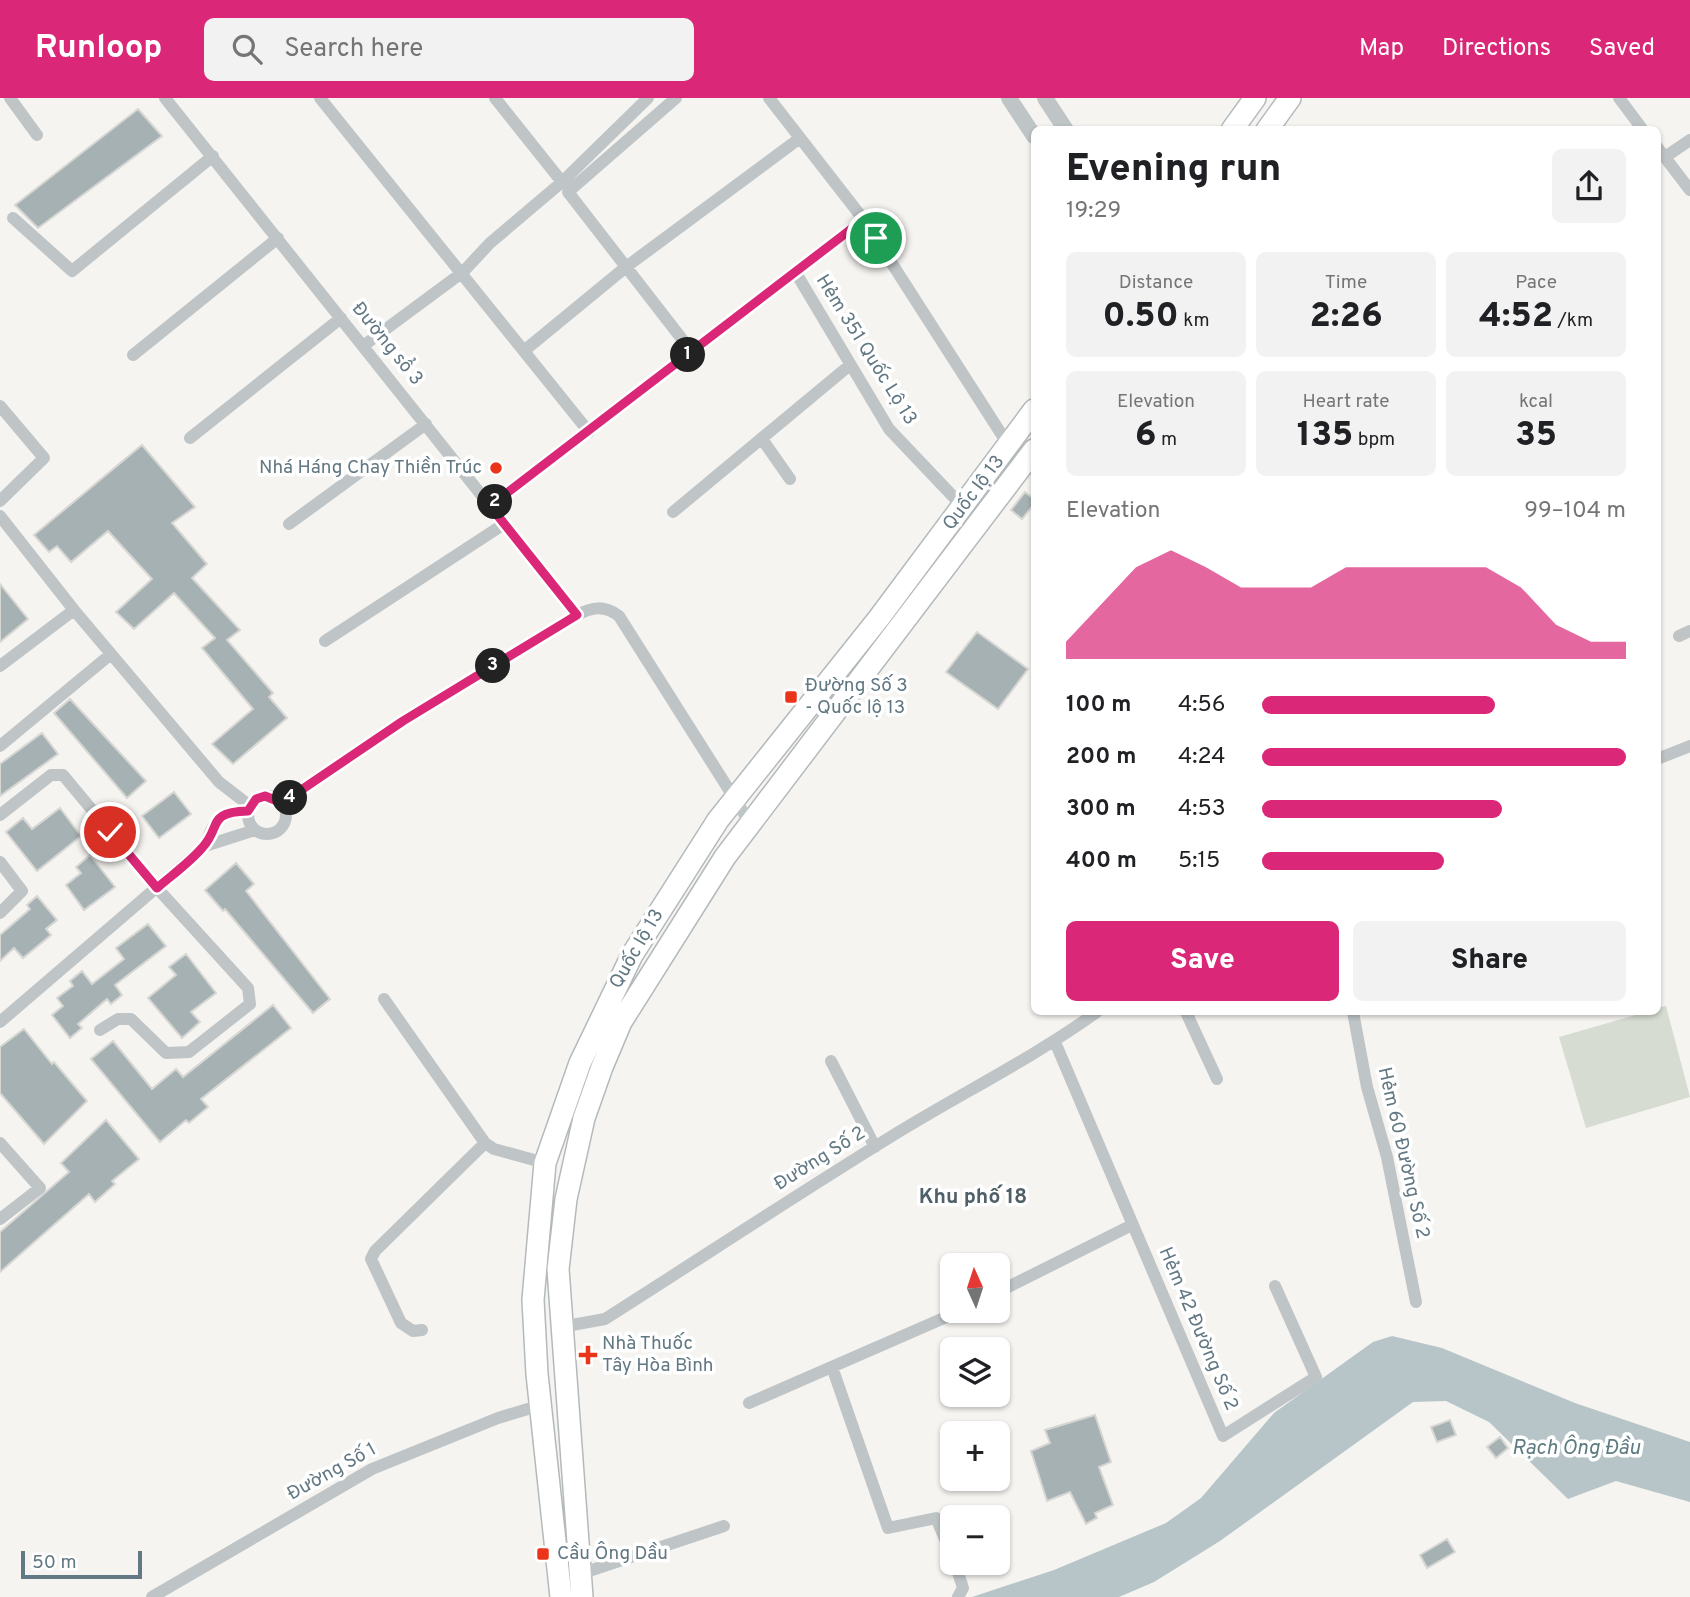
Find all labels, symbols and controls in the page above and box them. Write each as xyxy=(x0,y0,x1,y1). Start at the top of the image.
search box xyxy=(204,18,694,81)
text: Runloop xyxy=(35,28,162,70)
icon: search xyxy=(228,30,266,68)
text: Search here xyxy=(284,33,423,66)
text: Map xyxy=(1359,34,1404,64)
text: Directions xyxy=(1442,34,1551,64)
text: Saved xyxy=(1589,34,1655,64)
text: Evening run xyxy=(1066,146,1281,195)
button: share xyxy=(1552,149,1626,223)
text: 19:29 xyxy=(1066,197,1121,226)
pin xyxy=(846,208,906,268)
icon: arrive xyxy=(857,219,895,257)
street label: Hẻm 351 Quốc Lộ 13 xyxy=(810,270,922,430)
text: Distance xyxy=(1119,271,1193,295)
text: Time xyxy=(1325,271,1367,295)
text: Pace xyxy=(1515,271,1557,295)
text: 0.50 xyxy=(1102,295,1179,339)
text: 2:26 xyxy=(1309,295,1383,339)
text: 4:52 xyxy=(1479,295,1553,339)
street label: Đường sổ 3 xyxy=(346,296,430,390)
text: km xyxy=(1179,309,1210,333)
text: /km xyxy=(1553,309,1593,333)
pin: 1 xyxy=(670,338,706,372)
text: 1 xyxy=(684,342,691,366)
text: Elevation xyxy=(1117,390,1195,414)
text: Heart rate xyxy=(1303,390,1389,414)
text: kcal xyxy=(1519,390,1553,414)
text: 6 xyxy=(1135,414,1157,458)
text: 135 xyxy=(1297,414,1353,458)
text: 35 xyxy=(1515,414,1557,458)
text: m xyxy=(1157,428,1177,452)
text: bpm xyxy=(1353,428,1395,452)
street label: Quốc lộ 13 xyxy=(938,451,1010,535)
place label: Nhá Háng Chay Thiền Trúc xyxy=(259,456,482,480)
marker: Nhá Háng Chay Thiền Trúc xyxy=(488,460,504,476)
pin: 2 xyxy=(477,484,512,520)
text: 2 xyxy=(489,489,500,513)
text: Elevation xyxy=(1066,497,1161,526)
text: 99–104 m xyxy=(1524,497,1626,526)
pin: 3 xyxy=(476,648,510,684)
text: 3 xyxy=(487,653,498,677)
place label: Đường Số 3 - Quốc lộ 13 xyxy=(805,674,908,720)
marker: Đường Số 3 - Quốc lộ 13 xyxy=(783,689,799,705)
text: 100 m xyxy=(1066,691,1131,720)
text: 4:56 xyxy=(1178,691,1225,720)
text: 200 m xyxy=(1066,743,1136,772)
text: 4:24 xyxy=(1178,743,1226,772)
pin: 4 xyxy=(272,780,308,816)
text: 4 xyxy=(283,785,296,809)
text: 300 m xyxy=(1066,795,1136,824)
text: 4:53 xyxy=(1178,795,1226,824)
pin xyxy=(80,802,140,862)
icon: check xyxy=(91,813,129,851)
text: 400 m xyxy=(1066,847,1137,876)
text: 5:15 xyxy=(1178,847,1220,876)
street label: Quốc lộ 13 xyxy=(605,905,669,993)
button: Save xyxy=(1066,921,1339,1001)
button: Share xyxy=(1353,921,1626,1001)
street label: Hẻm 60 Đường Số 2 xyxy=(1372,1065,1434,1241)
street label: Đường Số 2 xyxy=(770,1122,870,1196)
district label: Khu phố 18 xyxy=(919,1184,1027,1211)
street label: Hẻm 42 Đường Số 2 xyxy=(1153,1244,1243,1414)
north arrow xyxy=(940,1253,1010,1323)
map controls xyxy=(940,1253,1010,1575)
place label: Nhà Thuốc Tây Hòa Bình xyxy=(602,1332,714,1378)
button: layers xyxy=(940,1337,1010,1407)
marker: Nhà Thuốc Tây Hòa Bình xyxy=(580,1347,596,1363)
button: + xyxy=(940,1421,1010,1491)
water label: Rạch Ông Đầu xyxy=(1512,1434,1641,1462)
street label: Đường Số 1 xyxy=(283,1438,381,1506)
button: − xyxy=(940,1505,1010,1575)
place label: Cầu Ông Dầu xyxy=(557,1541,668,1566)
marker: Cầu Ông Dầu xyxy=(535,1546,551,1562)
scale bar xyxy=(21,1548,142,1580)
text: 50 m xyxy=(32,1551,77,1575)

